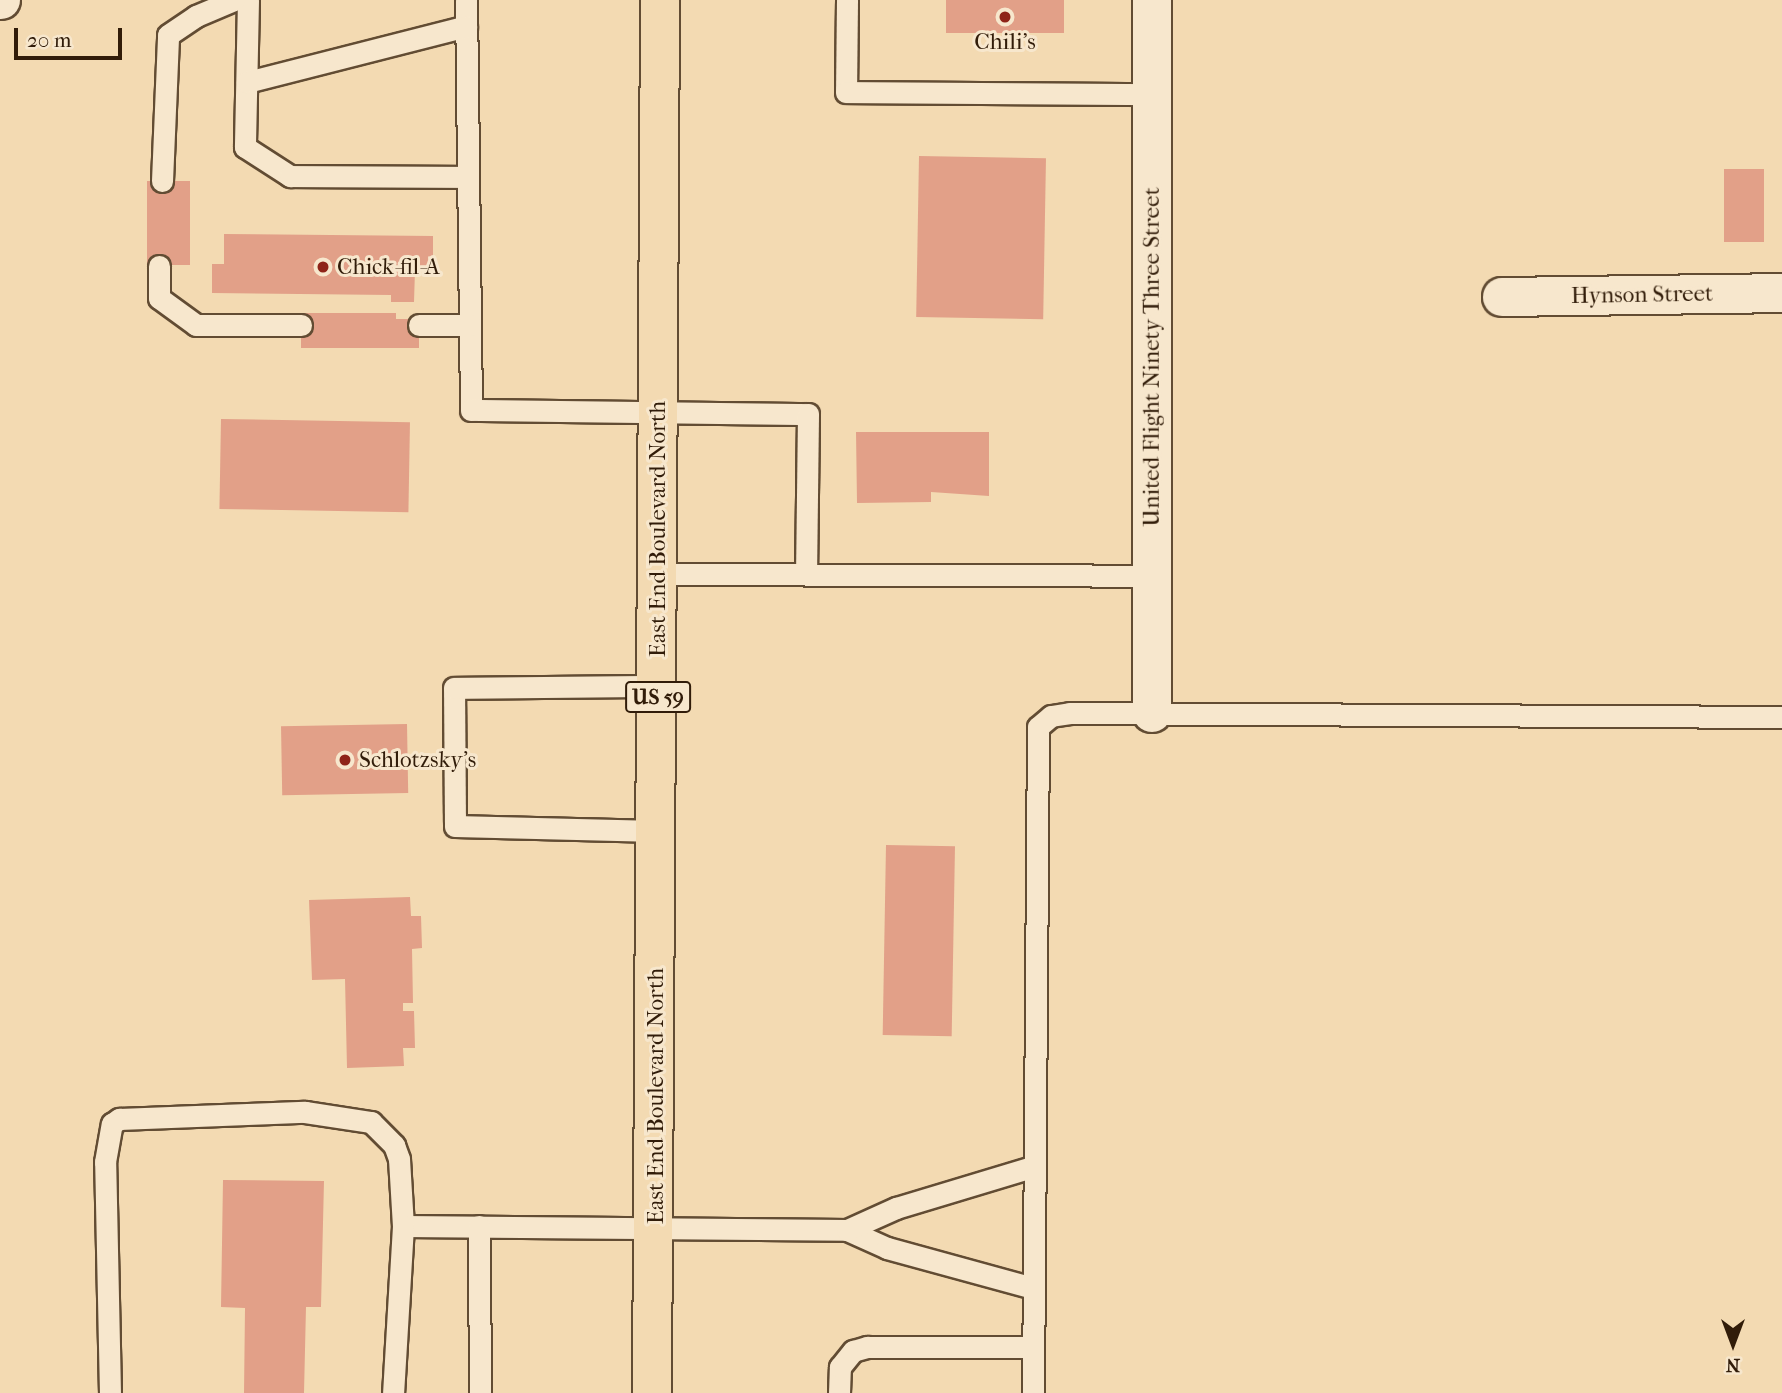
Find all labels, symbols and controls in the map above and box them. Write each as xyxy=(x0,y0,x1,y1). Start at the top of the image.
marker: Chili's xyxy=(997,9,1013,25)
scale bar xyxy=(18,14,126,58)
text: 20 m xyxy=(27,28,71,52)
place label: Chili's xyxy=(974,28,1036,56)
street label: United Flight Ninety Three Street xyxy=(1138,187,1166,527)
place label: Chick-fil-A xyxy=(337,253,440,281)
marker: Chick-fil-A xyxy=(315,259,331,275)
street label: Hynson Street xyxy=(1571,280,1713,310)
street label: East End Boulevard North xyxy=(644,401,672,657)
road number: US 59 xyxy=(625,680,691,714)
place label: Schlotzsky's xyxy=(359,746,476,774)
marker: Schlotzsky's xyxy=(337,752,353,768)
street label: East End Boulevard North xyxy=(642,968,670,1224)
north arrow xyxy=(1698,1309,1768,1379)
text: N xyxy=(1726,1354,1740,1376)

